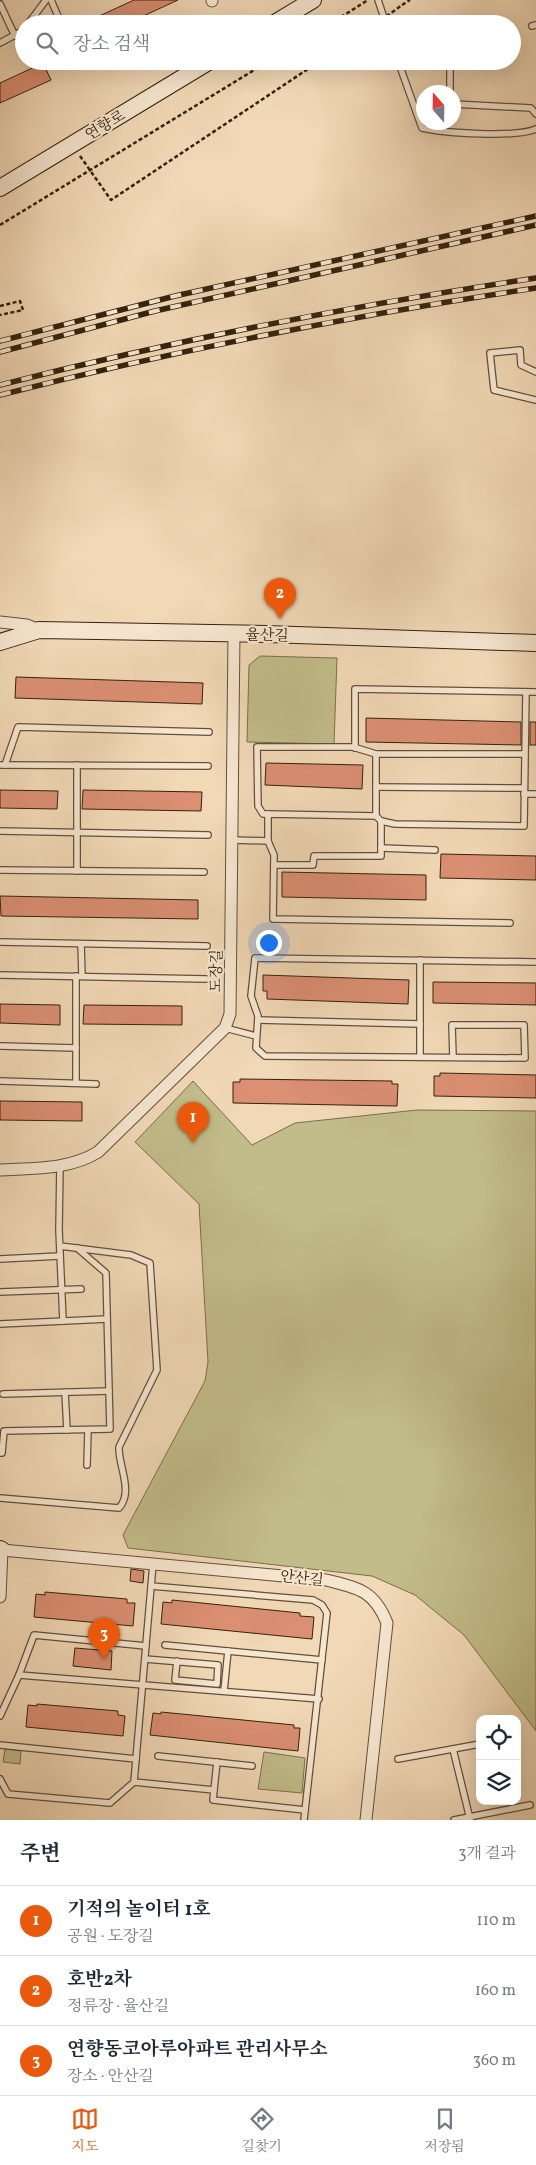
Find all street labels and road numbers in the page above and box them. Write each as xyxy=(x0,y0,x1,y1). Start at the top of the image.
street label: 연향로 xyxy=(82,106,130,146)
street label: 율산길 xyxy=(245,626,289,647)
street label: 도장길 xyxy=(207,949,228,993)
street label: 안산길 xyxy=(279,1567,325,1592)

